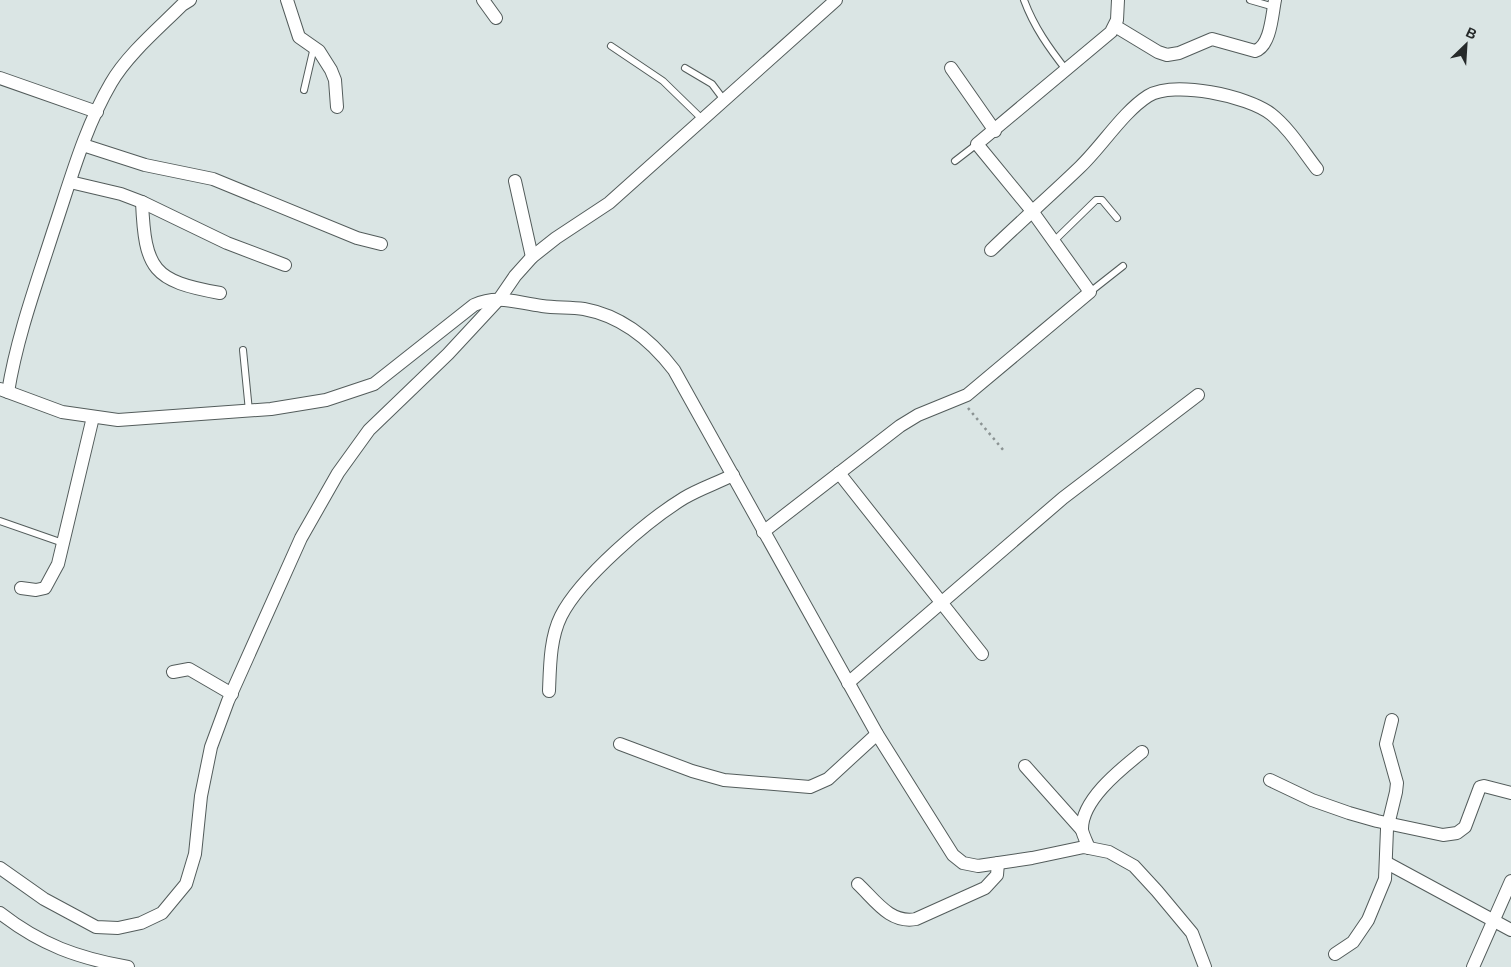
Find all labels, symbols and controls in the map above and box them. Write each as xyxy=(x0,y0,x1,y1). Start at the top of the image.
north arrow xyxy=(1441,20,1491,70)
text: B xyxy=(1464,24,1479,43)

